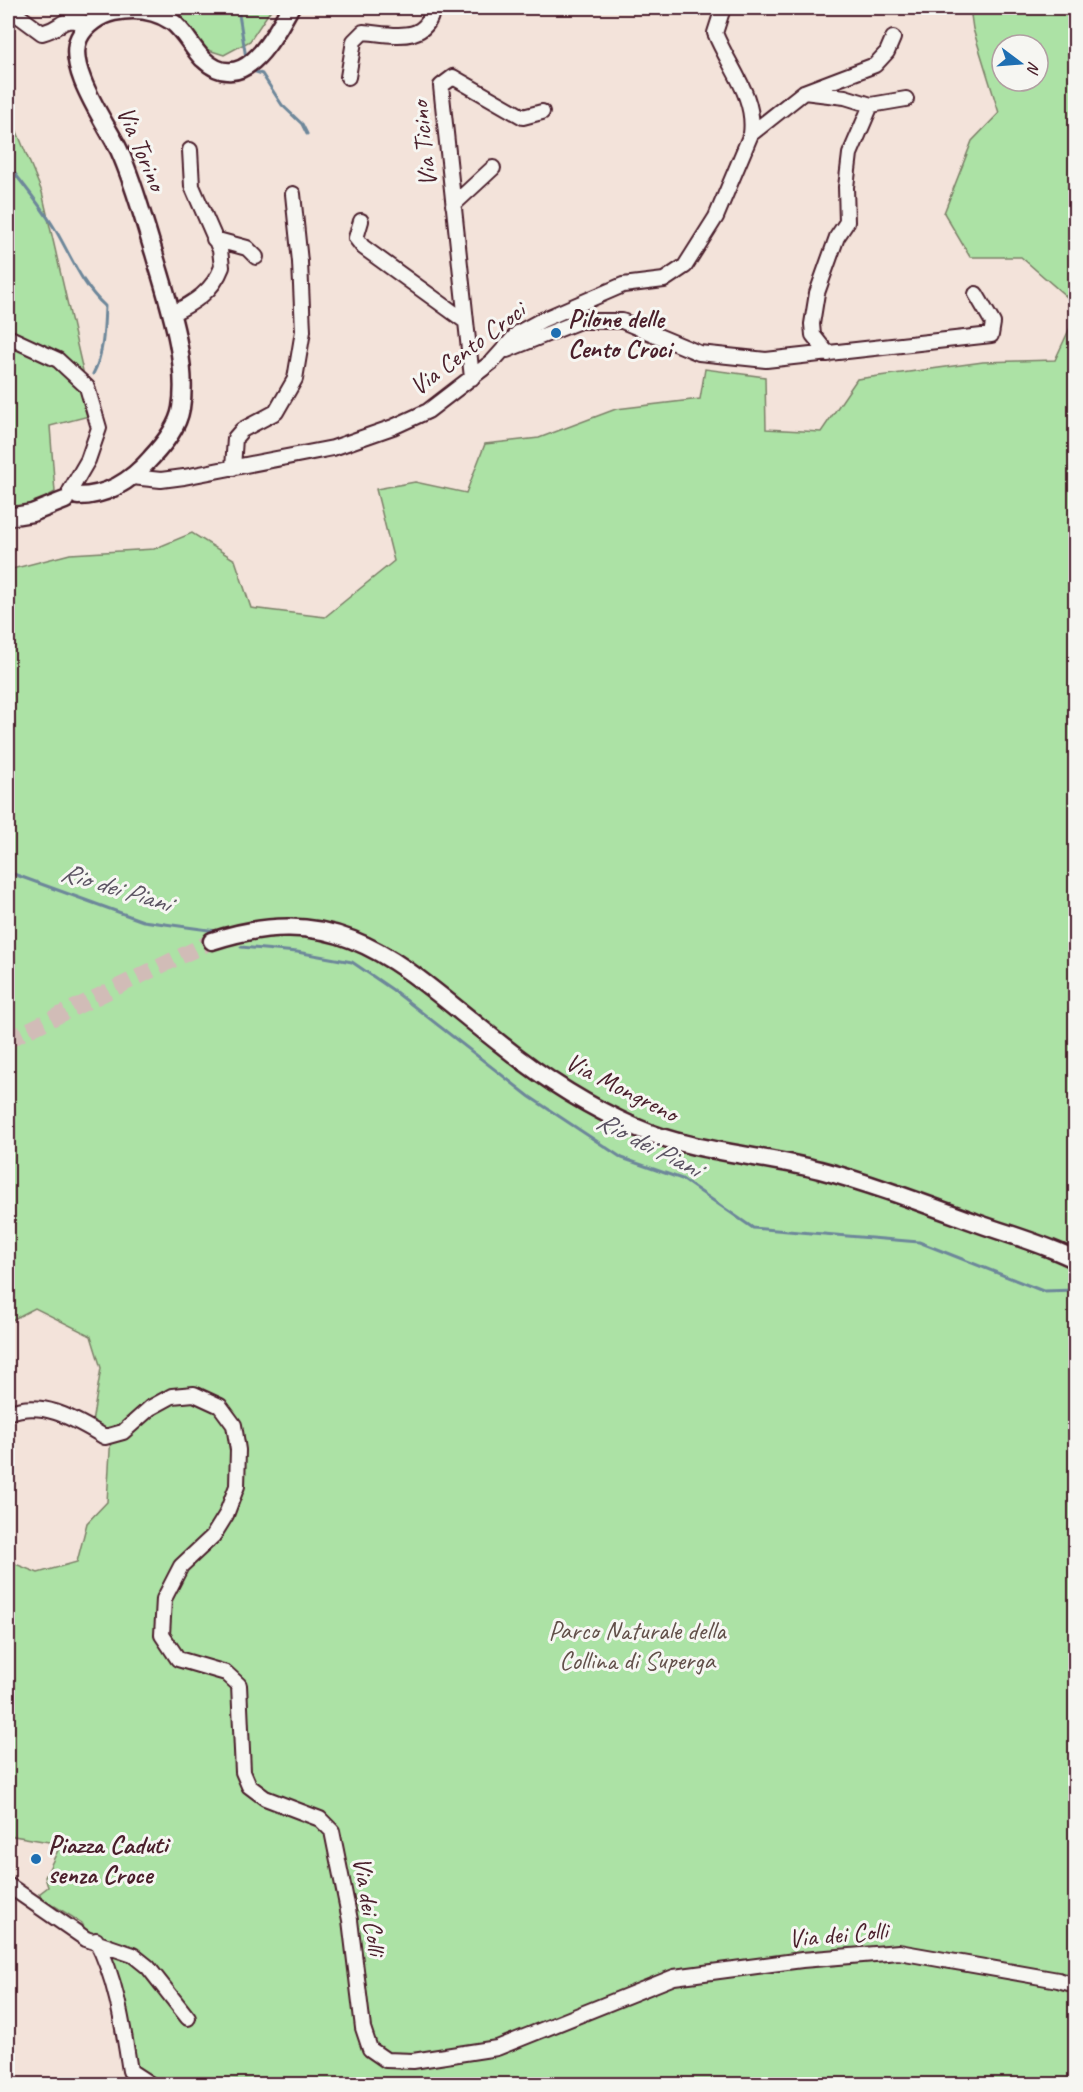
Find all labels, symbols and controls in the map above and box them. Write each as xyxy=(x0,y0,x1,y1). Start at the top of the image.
north arrow xyxy=(990,33,1050,93)
text: N xyxy=(1022,59,1044,77)
street label: Via Ticino xyxy=(402,97,444,188)
street label: Via Torino xyxy=(109,101,175,198)
street label: Via Cento Croci xyxy=(403,292,534,403)
place label: Pilone delle Cento Croci xyxy=(568,302,675,365)
marker: Pilone delle Cento Croci xyxy=(549,326,563,340)
water label: Rio dei Piani xyxy=(57,854,181,922)
street label: Via Mongreno xyxy=(560,1045,686,1131)
water label: Rio dei Piani xyxy=(591,1103,713,1188)
park label: Parco Naturale della Collina di Superga xyxy=(548,1614,727,1677)
place label: Piazza Caduti senza Croce xyxy=(48,1828,171,1891)
marker: Piazza Caduti senza Croce xyxy=(29,1852,43,1866)
street label: Via dei Colli xyxy=(345,1854,394,1961)
street label: Via dei Colli xyxy=(787,1913,892,1955)

